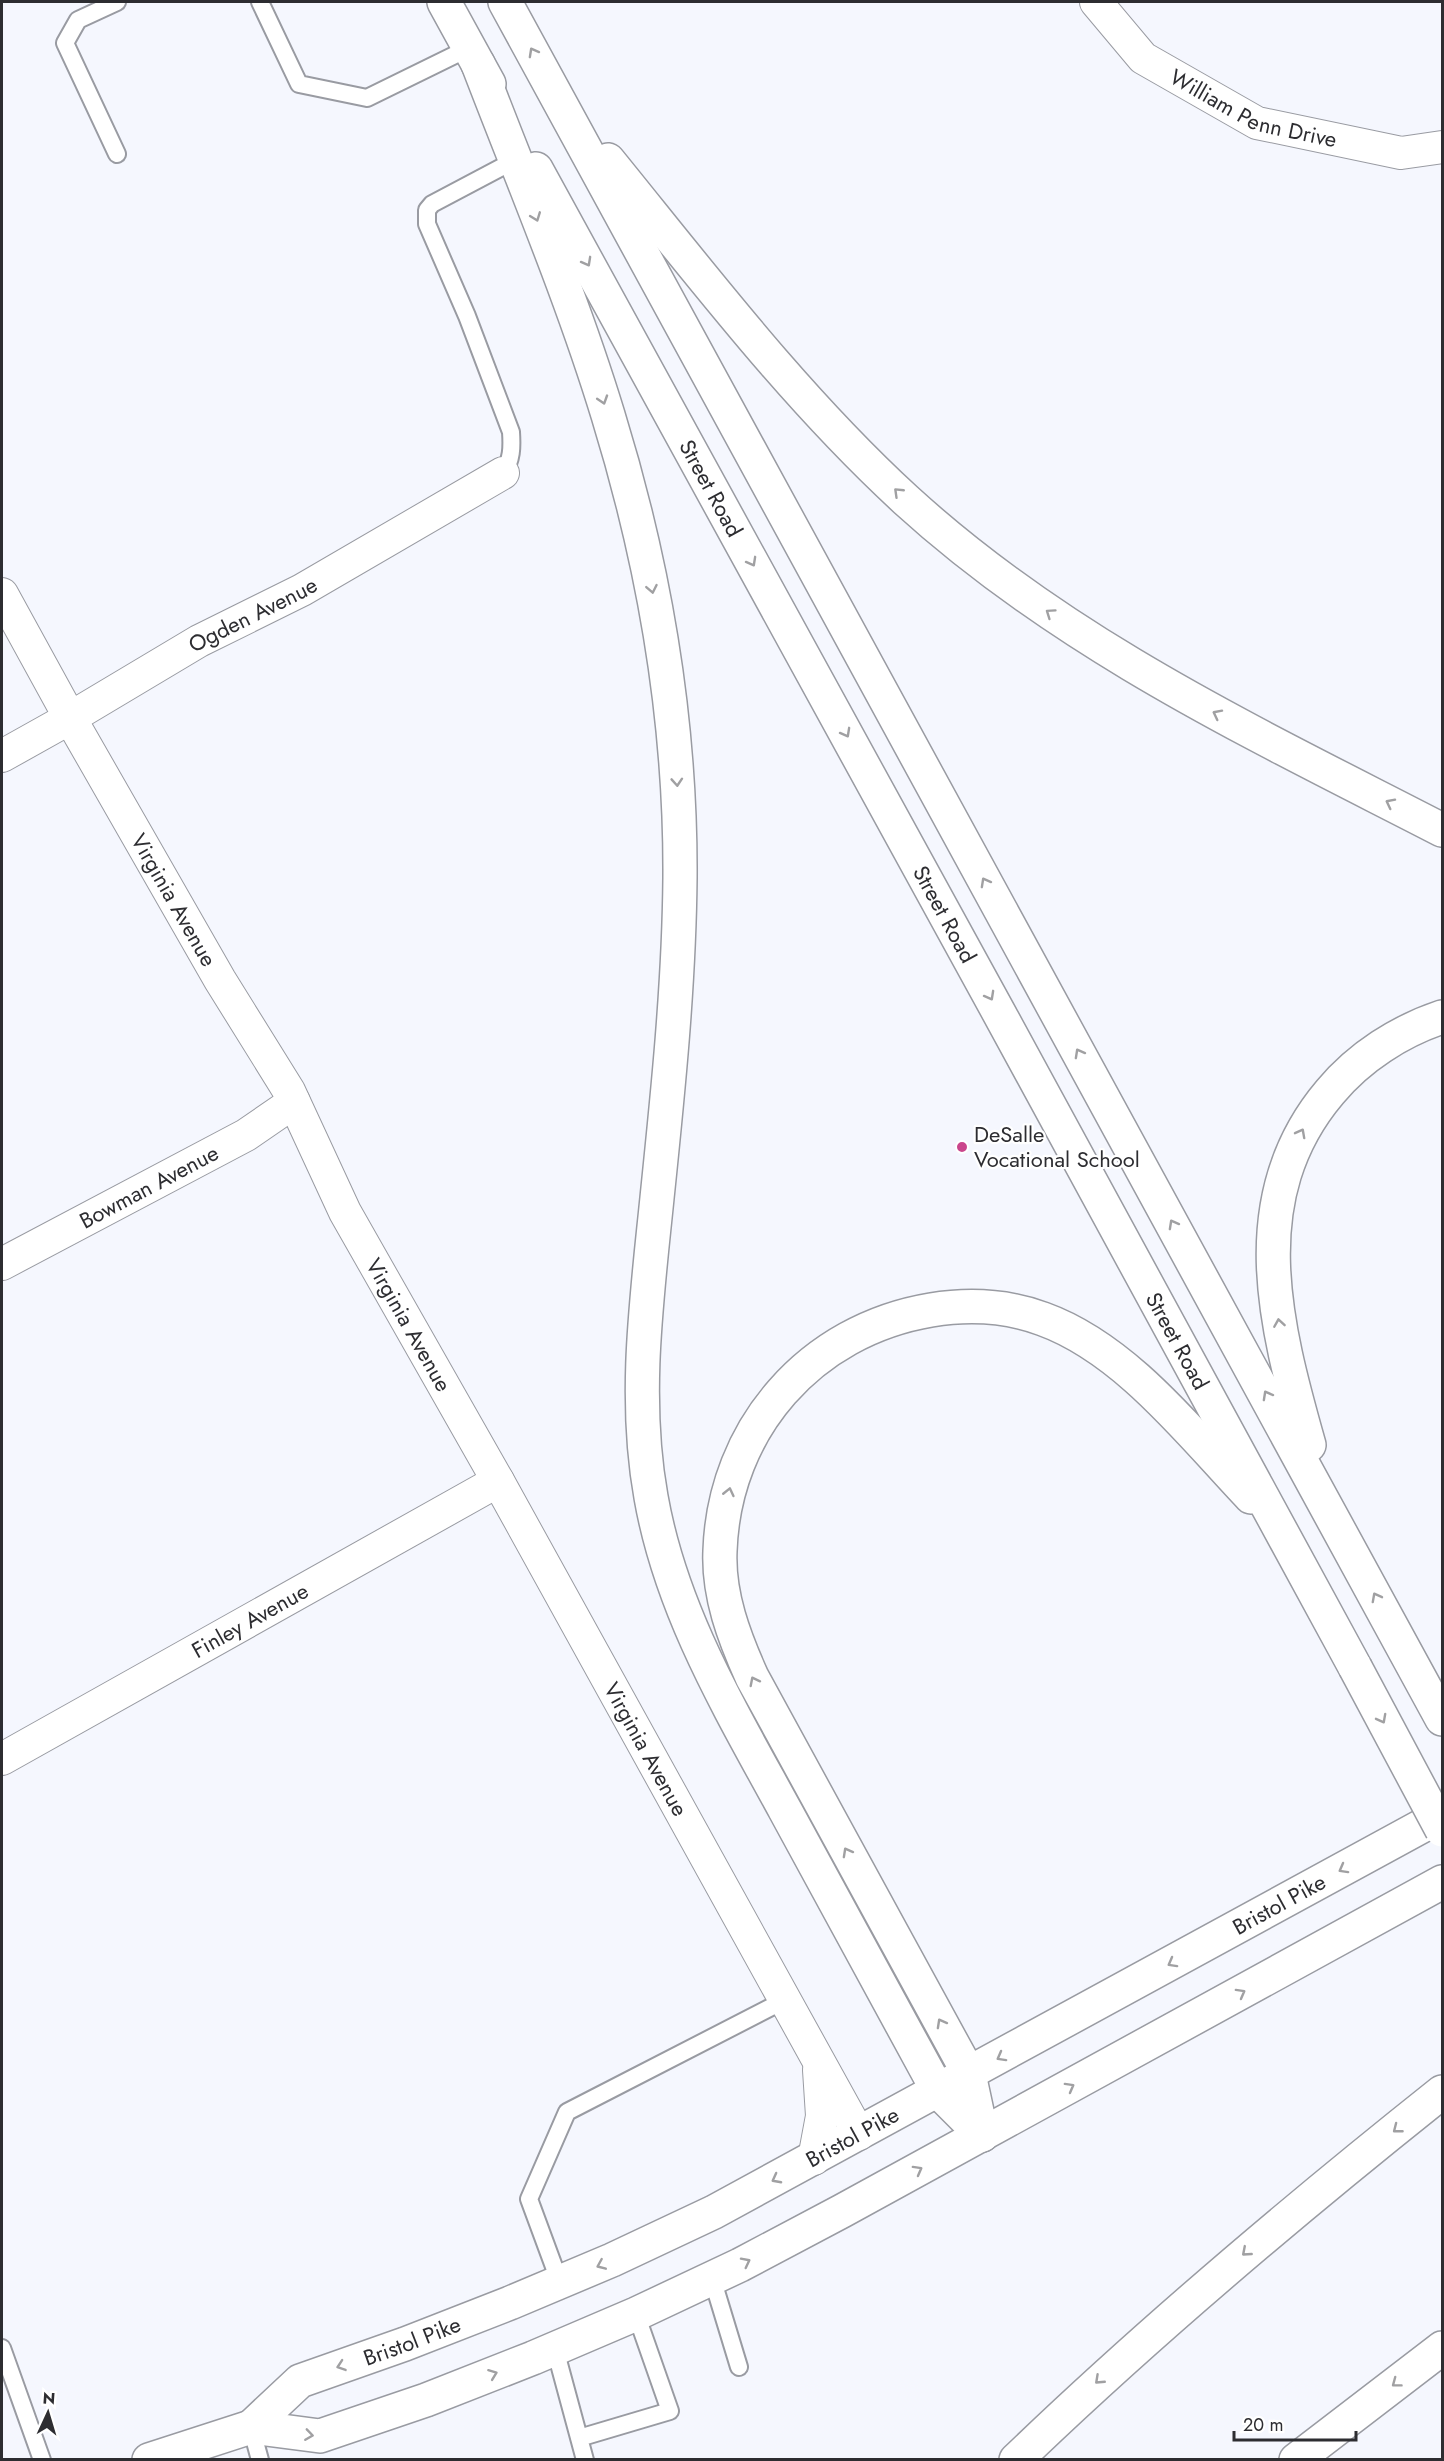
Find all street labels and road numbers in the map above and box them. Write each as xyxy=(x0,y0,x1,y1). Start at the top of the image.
street label: William Penn Drive xyxy=(1164,61,1340,155)
street label: Street Road xyxy=(671,434,751,543)
street label: Ogden Avenue xyxy=(182,569,323,660)
street label: Virginia Avenue xyxy=(123,827,225,972)
street label: Street Road xyxy=(905,860,985,969)
street label: Bowman Avenue xyxy=(73,1136,224,1236)
street label: Virginia Avenue xyxy=(358,1252,460,1397)
street label: Street Road xyxy=(1138,1286,1217,1395)
street label: Finley Avenue xyxy=(186,1575,314,1666)
street label: Virginia Avenue xyxy=(596,1676,696,1822)
street label: Bristol Pike xyxy=(1226,1866,1331,1942)
street label: Bristol Pike xyxy=(800,2098,905,2175)
street label: Bristol Pike xyxy=(359,2308,465,2374)

